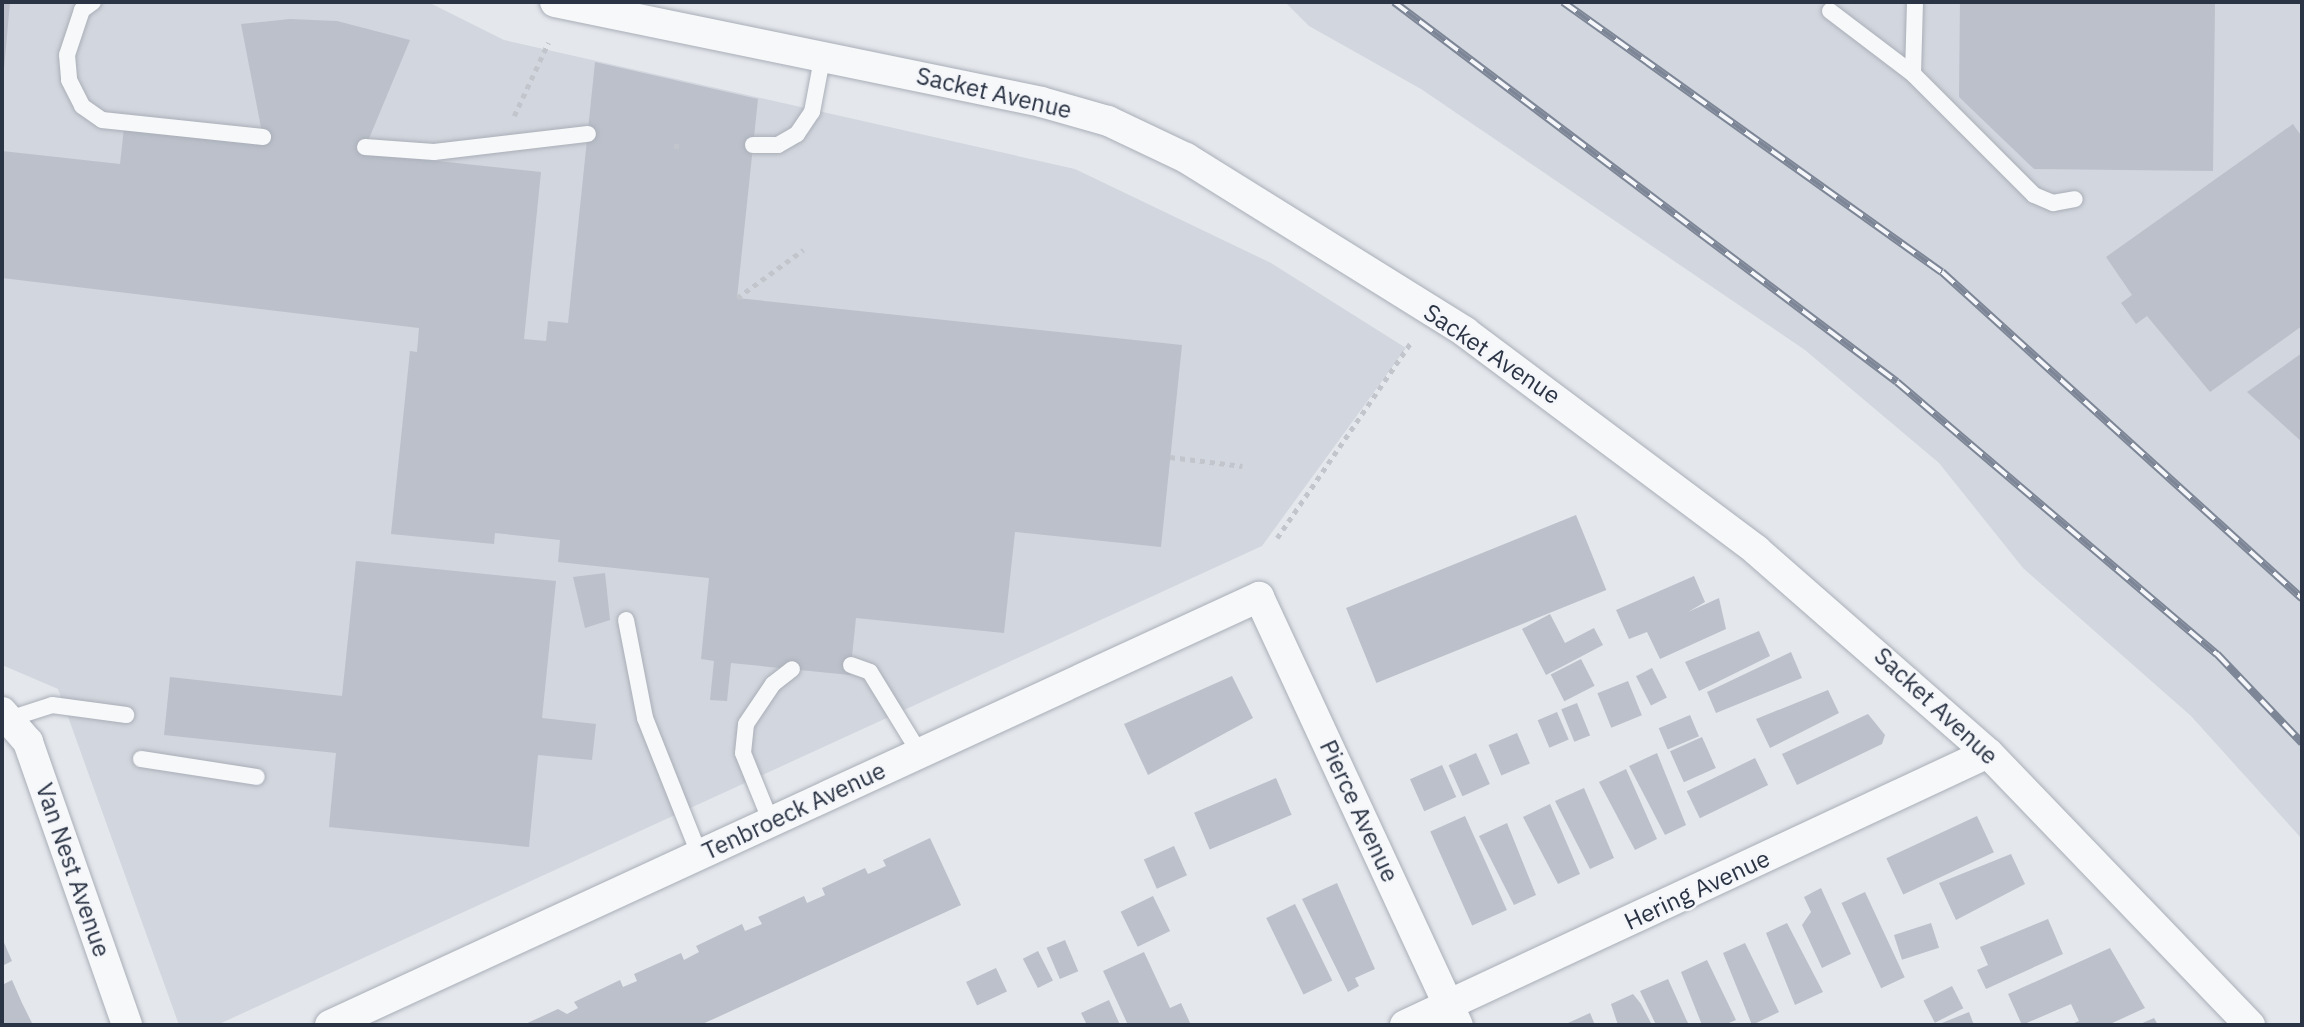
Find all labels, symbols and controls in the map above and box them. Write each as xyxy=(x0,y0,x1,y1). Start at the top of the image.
street label: Sacket Avenue xyxy=(914,61,1074,125)
street label: Sacket Avenue xyxy=(1418,298,1566,410)
street label: Sacket Avenue xyxy=(1868,641,2004,771)
street label: Pierce Avenue xyxy=(1314,735,1404,887)
street label: Tenbroeck Avenue xyxy=(698,756,890,866)
street label: Van Nest Avenue xyxy=(30,779,116,961)
street label: Hering Avenue xyxy=(1620,844,1774,936)

